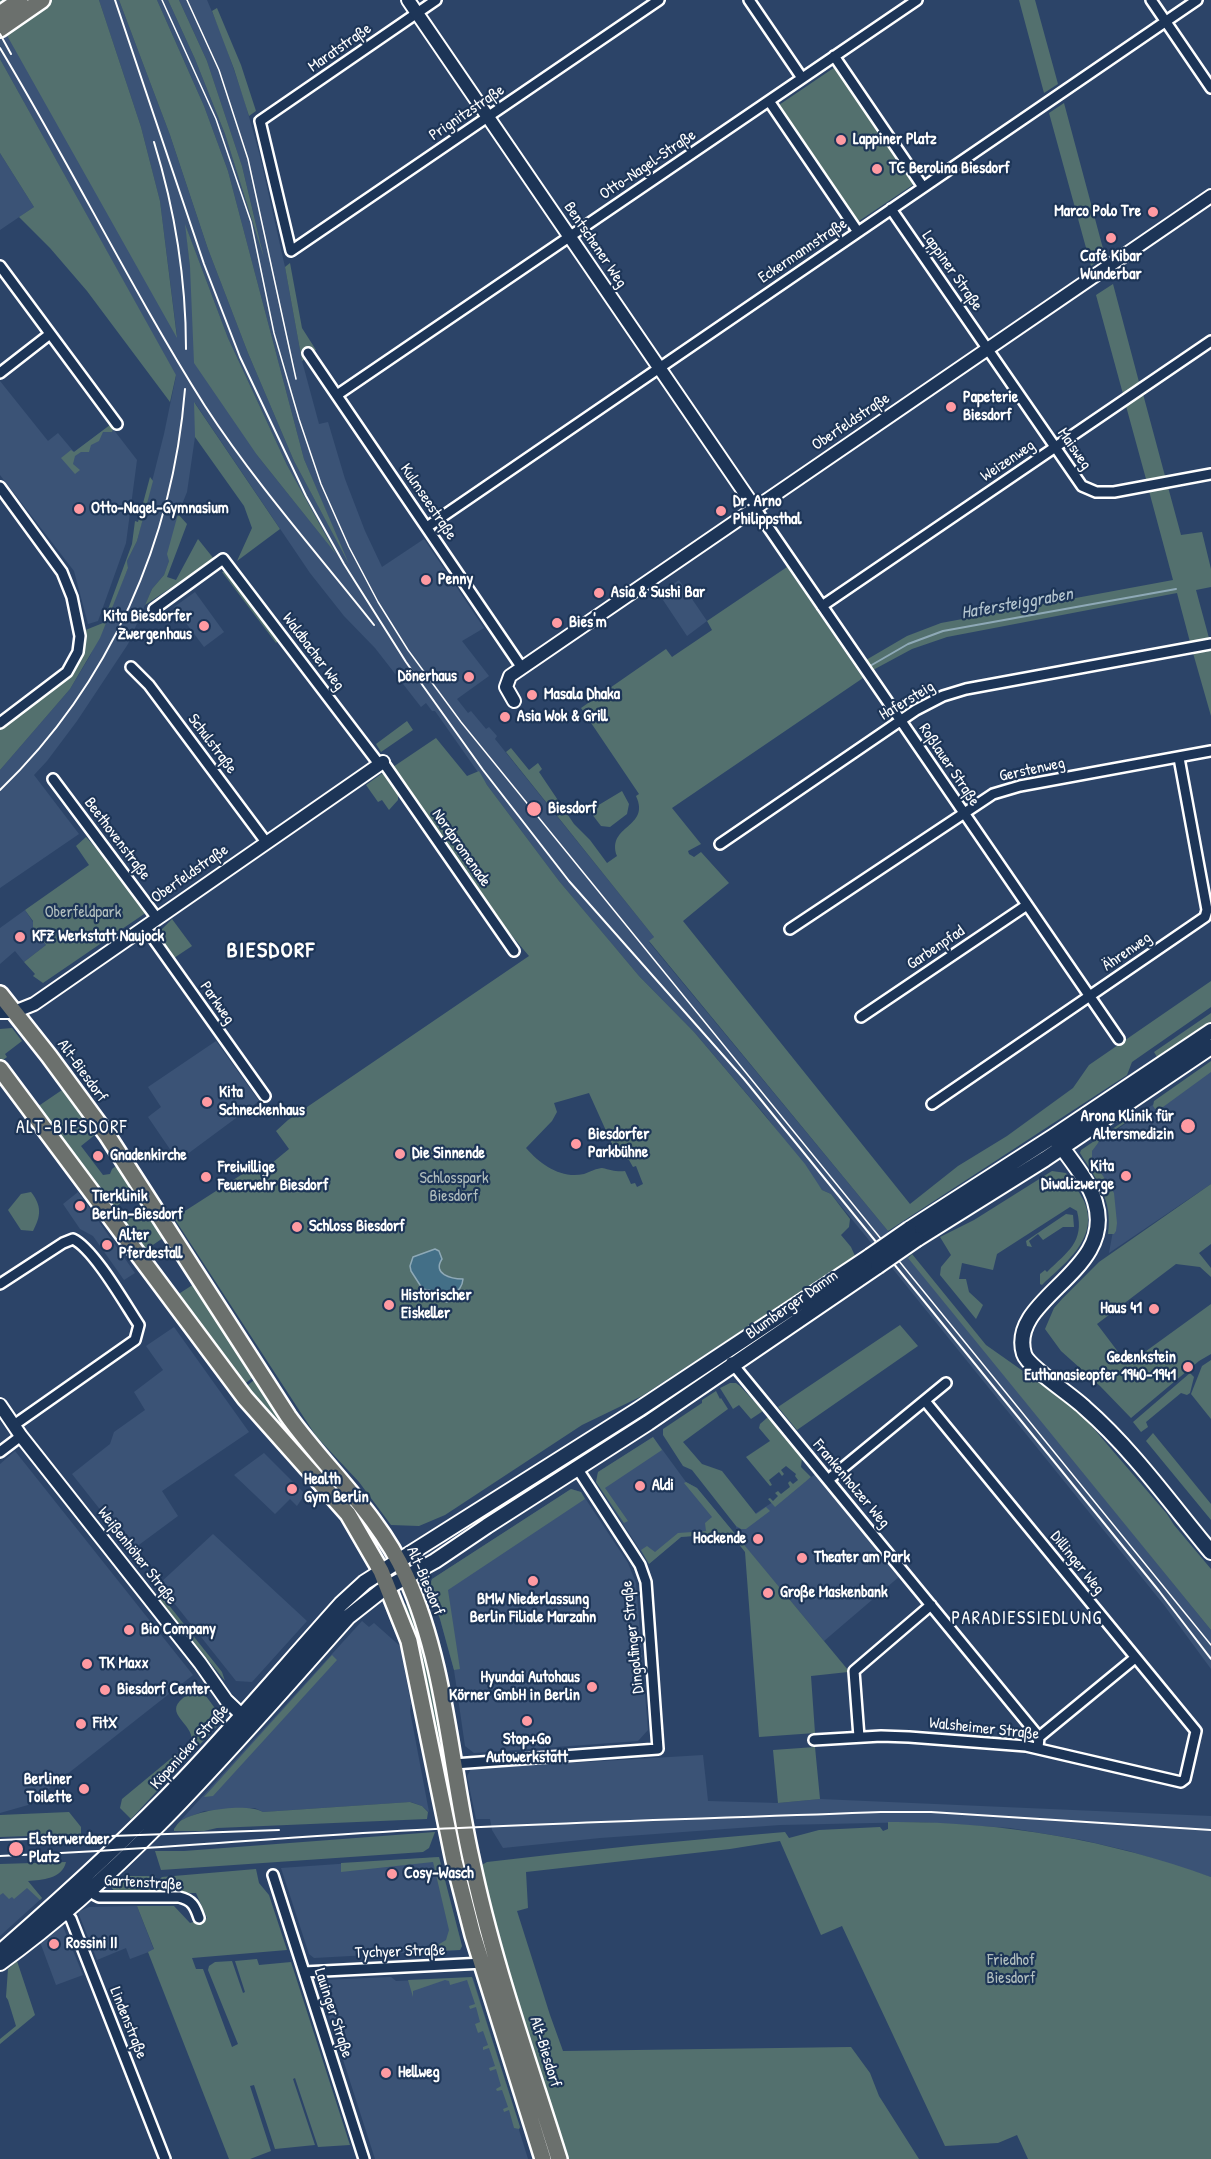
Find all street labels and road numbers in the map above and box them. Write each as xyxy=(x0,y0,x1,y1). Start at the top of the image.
street label: Maratstraße xyxy=(305,19,375,77)
street label: Prignitzstraße xyxy=(426,81,508,145)
street label: Otto-Nagel-Straße xyxy=(596,126,700,204)
street label: Bentschener Weg xyxy=(559,198,631,292)
street label: Eckermannstraße xyxy=(755,214,851,288)
street label: Lappiner Straße xyxy=(917,227,987,315)
street label: Oberfeldstraße xyxy=(809,389,893,455)
street label: Maisweg xyxy=(1053,424,1095,474)
street label: Weizenweg xyxy=(977,436,1039,486)
street label: Kulmseestraße xyxy=(396,460,460,544)
street label: Waldbacher Weg xyxy=(278,609,348,695)
street label: Hafersteig xyxy=(876,677,938,725)
street label: Schulstraße xyxy=(183,710,241,778)
street label: Roßlauer Straße xyxy=(914,720,984,810)
street label: Gerstenweg xyxy=(998,754,1066,786)
street label: Beethovenstraße xyxy=(80,794,154,884)
street label: Nordpromenade xyxy=(427,806,495,890)
street label: Oberfeldstraße xyxy=(148,840,232,908)
street label: Garbenpfad xyxy=(904,922,968,974)
street label: Ährenweg xyxy=(1099,928,1155,976)
street label: Parkweg xyxy=(195,978,239,1028)
street label: Alt-Biesdorf xyxy=(53,1036,111,1106)
street label: Blumberger Damm xyxy=(742,1266,842,1344)
street label: Frankenholzer Weg xyxy=(808,1436,894,1532)
street label: Weißenhöher Straße xyxy=(93,1504,181,1608)
street label: Dillinger Weg xyxy=(1046,1528,1108,1598)
street label: Alt-Biesdorf xyxy=(402,1544,448,1618)
street label: Dingolfinger Straße xyxy=(618,1580,648,1694)
street label: Köpenicker Straße xyxy=(147,1700,233,1794)
street label: Walsheimer Straße xyxy=(928,1714,1040,1744)
street label: Gartenstraße xyxy=(103,1871,183,1895)
street label: Tychyer Straße xyxy=(355,1941,445,1963)
street label: Lauinger Straße xyxy=(310,1966,356,2060)
street label: Lindenstraße xyxy=(105,1984,151,2062)
street label: Alt-Biesdorf xyxy=(525,2014,565,2090)

